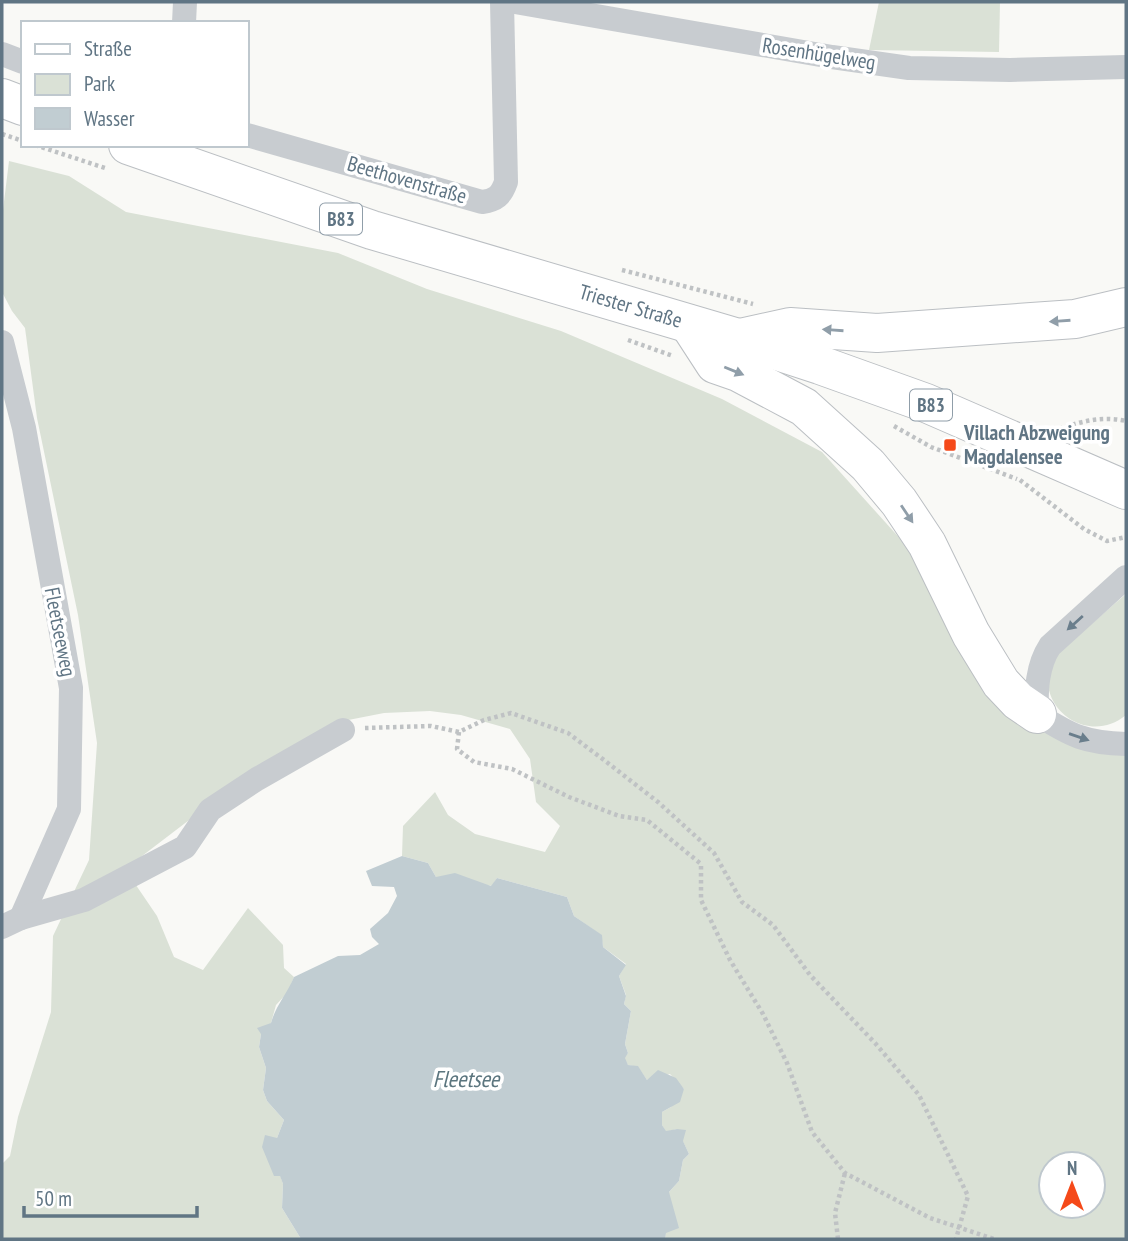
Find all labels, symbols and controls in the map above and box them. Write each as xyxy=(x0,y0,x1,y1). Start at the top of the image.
legend xyxy=(21,21,248,147)
street label: Rosenhügelweg xyxy=(761,31,878,76)
text: Straße xyxy=(84,35,132,62)
text: Park xyxy=(84,70,115,97)
text: Wasser xyxy=(84,105,135,132)
street label: Beethovenstraße xyxy=(344,150,470,209)
road number: B83 xyxy=(320,204,362,234)
street label: Triester Straße xyxy=(576,278,685,334)
one-way arrow xyxy=(1048,316,1070,327)
one-way arrow xyxy=(822,324,844,335)
one-way arrow xyxy=(724,366,745,377)
road number: B83 xyxy=(910,390,952,420)
place label: Villach Abzweigung Magdalensee xyxy=(963,419,1110,470)
marker: Villach Abzweigung Magdalensee xyxy=(942,437,958,453)
one-way arrow xyxy=(900,505,914,523)
street label: Fleetseeweg xyxy=(39,585,82,679)
one-way arrow xyxy=(1066,615,1084,631)
one-way arrow xyxy=(1069,732,1090,743)
water label: Fleetsee xyxy=(433,1064,501,1093)
north arrow xyxy=(1037,1150,1107,1220)
text: N xyxy=(1067,1156,1077,1180)
scale bar xyxy=(24,1174,198,1218)
text: 50 m xyxy=(35,1185,72,1212)

